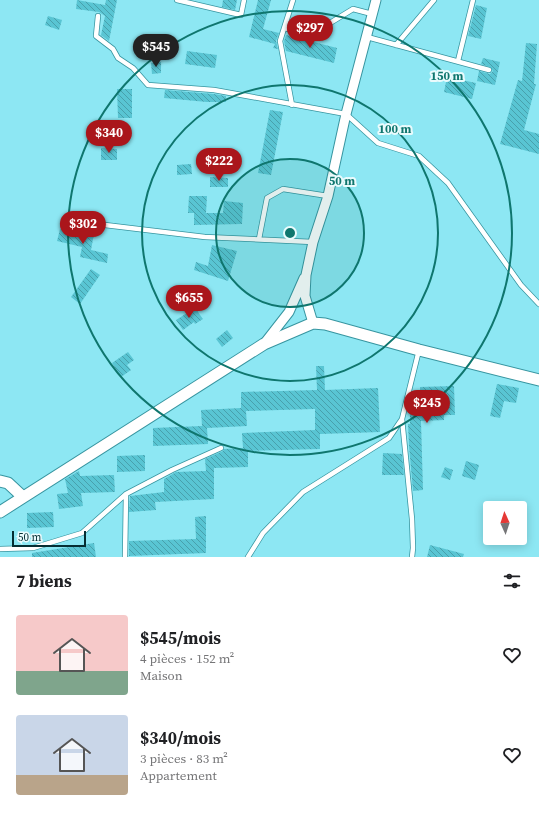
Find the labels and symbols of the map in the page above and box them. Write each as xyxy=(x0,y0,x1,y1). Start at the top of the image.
pin: $297 xyxy=(286,15,334,49)
pin: $545 xyxy=(132,34,180,68)
text: 150 m xyxy=(431,68,464,84)
pin: $340 xyxy=(85,120,133,154)
text: 100 m xyxy=(379,121,412,137)
pin: $222 xyxy=(195,148,243,182)
text: 50 m xyxy=(329,173,355,189)
pin: $302 xyxy=(59,211,107,245)
centre of rings xyxy=(283,226,297,240)
pin: $655 xyxy=(165,285,213,319)
pin: $245 xyxy=(403,390,451,424)
north arrow xyxy=(483,501,527,545)
scale bar xyxy=(12,529,86,548)

